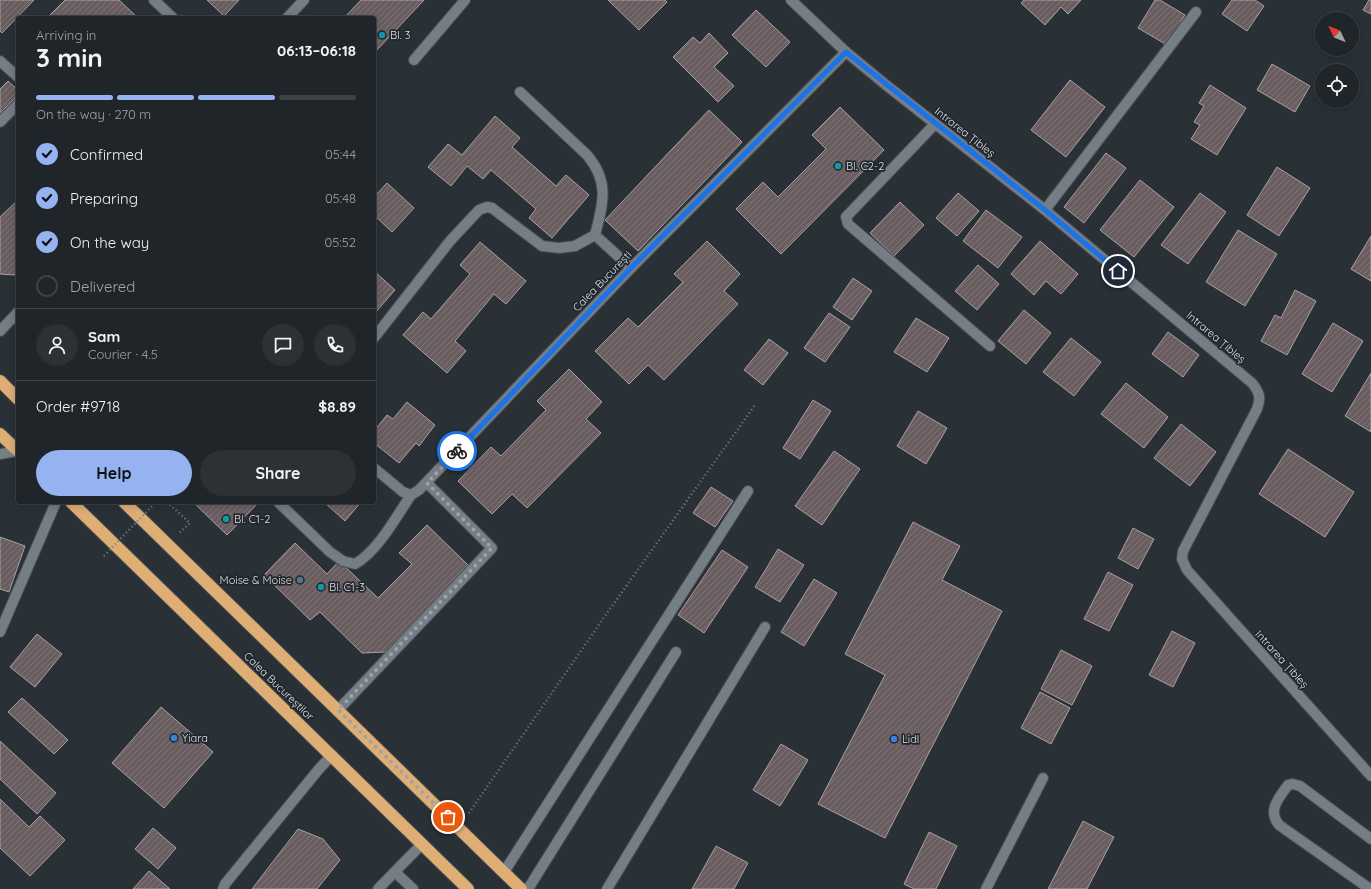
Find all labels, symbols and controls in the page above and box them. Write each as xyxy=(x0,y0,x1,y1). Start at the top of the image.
north arrow xyxy=(1315,12,1359,56)
map controls xyxy=(1315,12,1359,108)
text: Arriving in xyxy=(36,27,96,43)
place label: Bl. 3 xyxy=(390,28,411,42)
marker: Bl. 3 xyxy=(377,30,387,40)
text: 3 min xyxy=(36,41,103,74)
text: 06:13–06:18 xyxy=(277,41,356,60)
button: locate xyxy=(1315,64,1359,108)
street label: Intrarea Țibleș xyxy=(932,104,998,160)
text: On the way · 270 m xyxy=(36,106,151,122)
icon: check xyxy=(36,143,58,165)
text: Confirmed xyxy=(70,145,143,164)
text: 05:44 xyxy=(325,146,356,162)
place label: Bl. C2-2 xyxy=(846,159,884,173)
marker: Bl. C2-2 xyxy=(833,161,843,171)
icon: check xyxy=(36,187,58,209)
text: Preparing xyxy=(70,189,138,208)
text: 05:48 xyxy=(325,190,356,206)
icon: check xyxy=(36,231,58,253)
text: On the way xyxy=(70,233,149,252)
text: 05:52 xyxy=(324,234,356,250)
street label: Calea București xyxy=(570,248,634,314)
pin xyxy=(1101,254,1135,288)
icon: home xyxy=(1107,260,1129,282)
text: Delivered xyxy=(70,277,135,296)
street label: Intrarea Țibleș xyxy=(1184,308,1248,366)
button: person xyxy=(36,324,78,366)
button: chat xyxy=(262,324,304,366)
button: phone xyxy=(314,324,356,366)
text: Sam xyxy=(88,327,120,346)
text: Courier · 4.5 xyxy=(88,346,158,362)
text: Order #9718 xyxy=(36,397,120,416)
text: $8.89 xyxy=(318,397,356,416)
courier xyxy=(437,431,477,471)
icon: bike xyxy=(446,440,468,462)
button: Help xyxy=(36,450,192,496)
button: Share xyxy=(200,450,356,496)
place label: Bl. C1-2 xyxy=(234,512,270,526)
marker: Bl. C1-2 xyxy=(221,514,231,524)
place label: Moise & Moise xyxy=(220,573,292,587)
marker: Moise & Moise xyxy=(295,575,305,585)
place label: Bl. C1-3 xyxy=(329,580,365,594)
marker: Bl. C1-3 xyxy=(316,582,326,592)
street label: Intrarea Țibleș xyxy=(1252,627,1312,691)
street label: Calea Bucureștilor xyxy=(241,649,318,724)
place label: Yiara xyxy=(182,731,208,745)
place label: Lidl xyxy=(902,732,919,746)
marker: Yiara xyxy=(169,733,179,743)
marker: Lidl xyxy=(889,734,899,744)
pin xyxy=(431,800,465,834)
icon: bag xyxy=(437,806,459,828)

